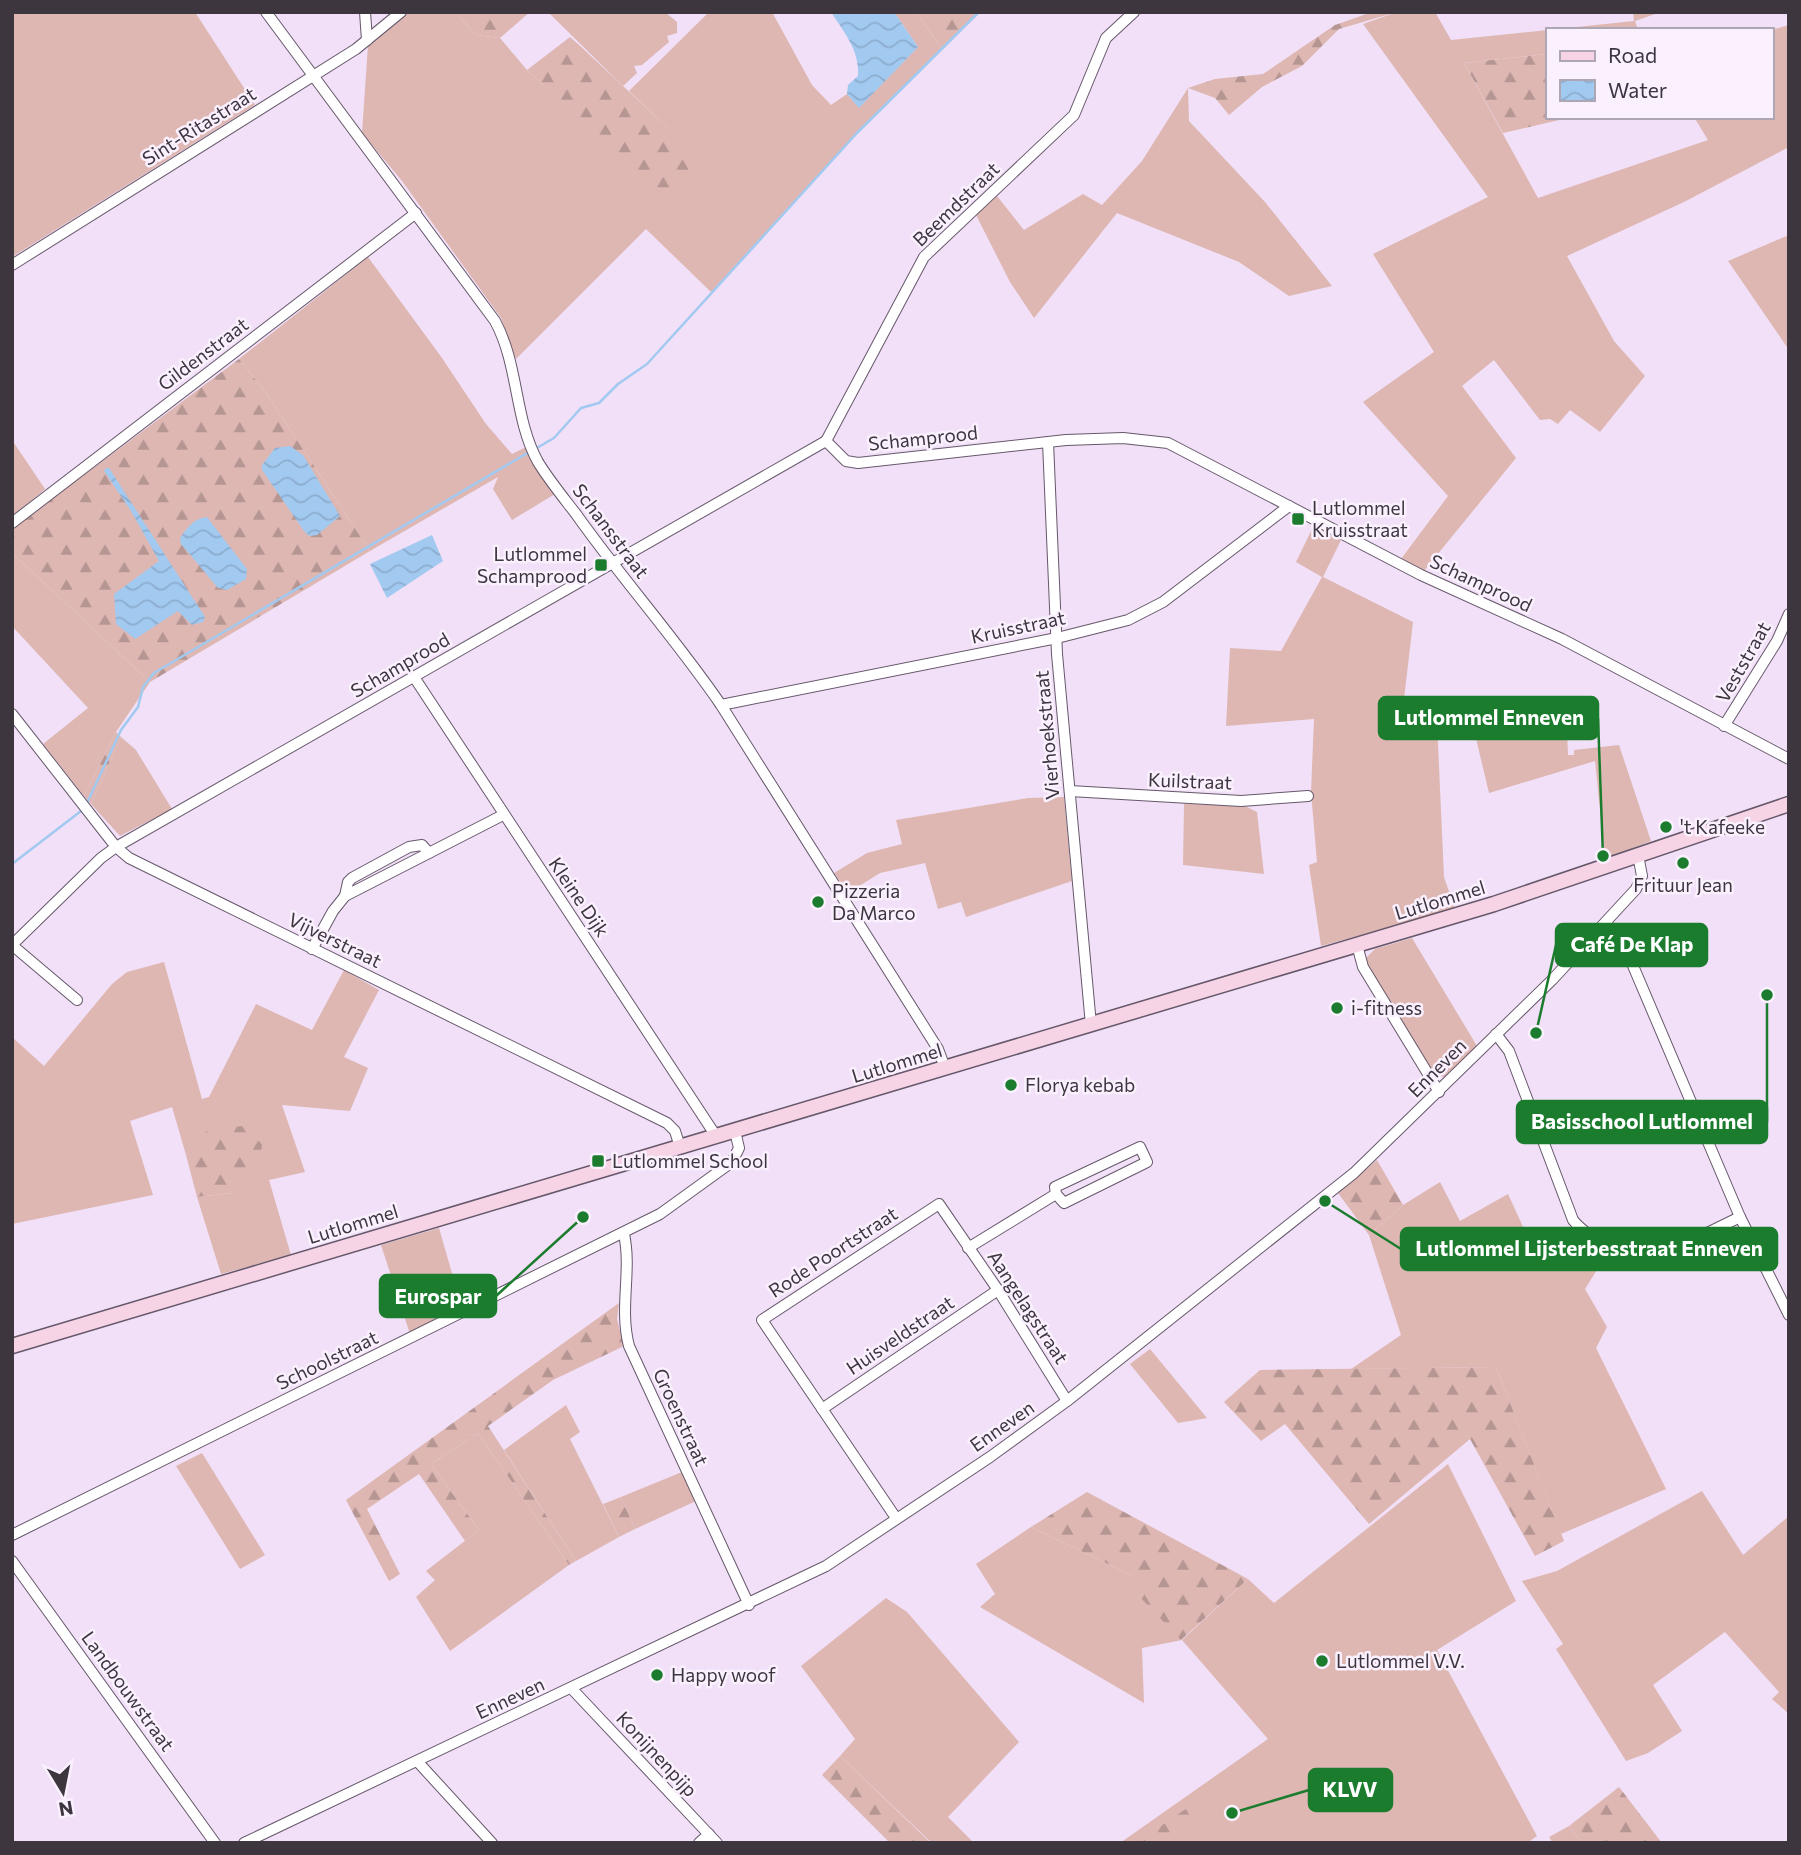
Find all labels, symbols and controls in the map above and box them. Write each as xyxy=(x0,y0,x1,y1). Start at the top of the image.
legend xyxy=(1546,28,1773,119)
text: Road xyxy=(1608,42,1657,67)
text: Water xyxy=(1608,77,1667,102)
street label: Sint-Ritastraat xyxy=(138,81,260,170)
street label: Beemdstraat xyxy=(908,157,1004,251)
street label: Gildenstraat xyxy=(153,312,252,395)
street label: Schamprood xyxy=(867,420,979,455)
street label: Schansstraat xyxy=(568,479,655,583)
place label: Lutlommel Kruisstraat xyxy=(1312,496,1408,541)
marker: Lutlommel Kruisstraat xyxy=(1290,511,1306,527)
place label: Lutlommel Schamprood xyxy=(477,542,587,587)
street label: Schamprood xyxy=(1426,549,1536,616)
marker: Lutlommel Schamprood xyxy=(593,557,609,573)
street label: Kruisstraat xyxy=(969,605,1067,648)
street label: Veststraat xyxy=(1710,617,1775,706)
street label: Schamprood xyxy=(346,627,453,702)
street label: Vierhoekstraat xyxy=(1029,669,1064,801)
callout: Lutlommel Enneven xyxy=(1379,697,1598,739)
text: Lutlommel Enneven xyxy=(1394,704,1584,729)
street label: Kuilstraat xyxy=(1148,768,1233,793)
place label: 't Kafeeke xyxy=(1680,815,1765,838)
marker: 't Kafeeke xyxy=(1658,819,1674,835)
street label: Kleine Dijk xyxy=(544,853,614,941)
marker: Frituur Jean xyxy=(1675,855,1691,871)
place label: Frituur Jean xyxy=(1633,873,1733,896)
street label: Lutlommel xyxy=(1392,875,1488,924)
place label: Pizzeria Da Marco xyxy=(832,879,916,924)
marker: Pizzeria Da Marco xyxy=(810,894,826,910)
street label: Vijverstraat xyxy=(285,907,386,972)
callout: Café De Klap xyxy=(1556,924,1707,966)
text: Café De Klap xyxy=(1570,931,1694,956)
place label: i-fitness xyxy=(1351,996,1422,1019)
marker: i-fitness xyxy=(1329,1000,1345,1016)
street label: Enneven xyxy=(1403,1034,1471,1102)
street label: Lutlommel xyxy=(849,1038,945,1087)
place label: Florya kebab xyxy=(1025,1073,1135,1096)
marker: Florya kebab xyxy=(1003,1077,1019,1093)
callout: Basisschool Lutlommel xyxy=(1517,1101,1767,1143)
text: Basisschool Lutlommel xyxy=(1531,1108,1753,1133)
place label: Lutlommel School xyxy=(612,1149,768,1172)
marker: Lutlommel School xyxy=(590,1153,606,1169)
street label: Lutlommel xyxy=(305,1199,401,1248)
street label: Rode Poortstraat xyxy=(764,1201,902,1302)
callout: Lutlommel Lijsterbesstraat Enneven xyxy=(1401,1228,1777,1270)
text: Lutlommel Lijsterbesstraat Enneven xyxy=(1415,1235,1763,1260)
street label: Aangelagstraat xyxy=(983,1246,1074,1368)
callout: Eurospar xyxy=(380,1275,496,1317)
text: Eurospar xyxy=(394,1283,482,1308)
street label: Huisveldstraat xyxy=(842,1290,958,1379)
street label: Schoolstraat xyxy=(272,1325,382,1394)
street label: Groenstraat xyxy=(649,1364,714,1469)
street label: Enneven xyxy=(965,1395,1038,1456)
street label: Landbouwstraat xyxy=(77,1626,180,1755)
place label: Lutlommel V.V. xyxy=(1336,1649,1465,1672)
marker: Lutlommel V.V. xyxy=(1314,1653,1330,1669)
place label: Happy woof xyxy=(671,1663,776,1686)
marker: Happy woof xyxy=(649,1667,665,1683)
street label: Enneven xyxy=(472,1672,548,1723)
street label: Konijnenpijp xyxy=(612,1706,703,1801)
north arrow xyxy=(28,1757,98,1827)
callout: KLVV xyxy=(1309,1769,1392,1811)
text: KLVV xyxy=(1323,1776,1378,1801)
text: N xyxy=(57,1797,75,1822)

